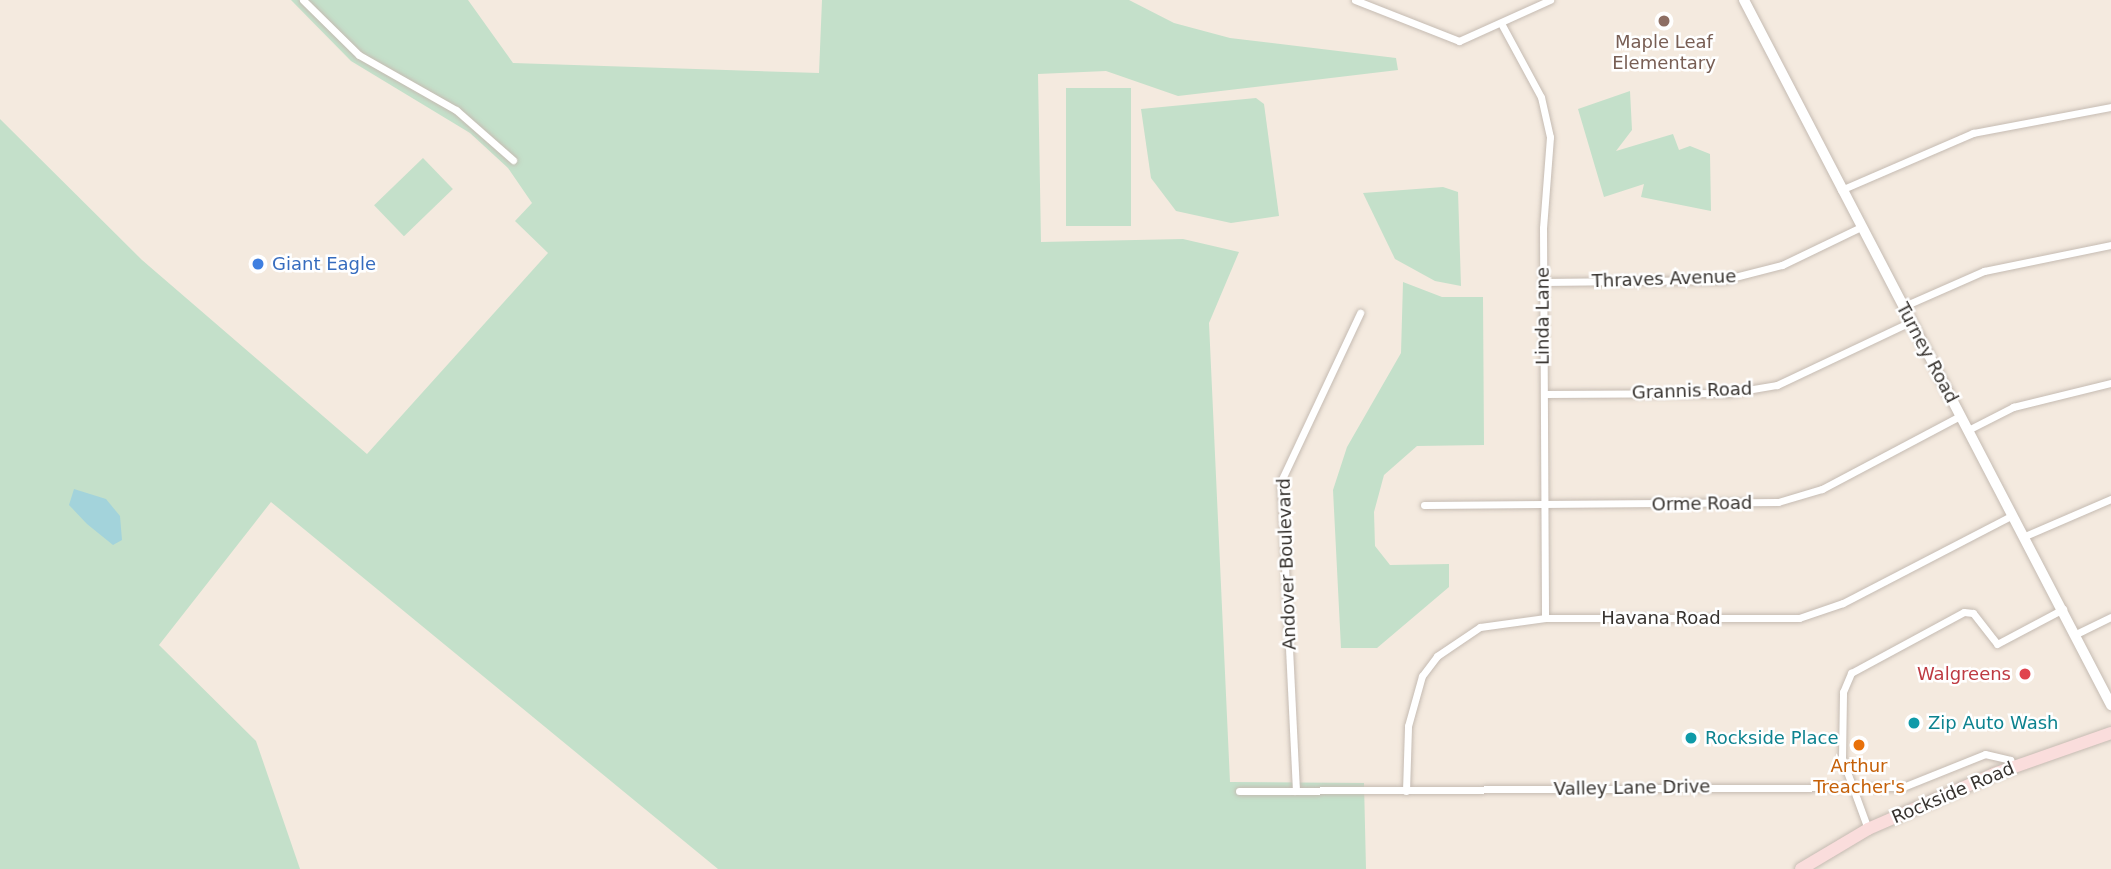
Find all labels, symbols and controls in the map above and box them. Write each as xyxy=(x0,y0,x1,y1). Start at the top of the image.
marker: Maple Leaf Elementary xyxy=(1656,13,1672,29)
place label: Maple Leaf Elementary xyxy=(1612,32,1716,74)
place label: Giant Eagle xyxy=(272,253,376,275)
marker: Giant Eagle xyxy=(250,256,266,272)
street label: Thraves Avenue xyxy=(1591,266,1737,292)
street label: Linda Lane xyxy=(1532,267,1554,365)
street label: Turney Road xyxy=(1891,299,1963,407)
street label: Grannis Road xyxy=(1631,378,1753,404)
street label: Andover Boulevard xyxy=(1273,478,1301,650)
street label: Orme Road xyxy=(1651,492,1753,516)
street label: Havana Road xyxy=(1601,607,1721,629)
place label: Walgreens xyxy=(1917,663,2011,685)
marker: Walgreens xyxy=(2017,666,2033,682)
place label: Zip Auto Wash xyxy=(1928,712,2058,734)
marker: Zip Auto Wash xyxy=(1906,715,1922,731)
place label: Rockside Place xyxy=(1705,727,1838,749)
marker: Rockside Place xyxy=(1683,730,1699,746)
marker: Arthur Treacher's xyxy=(1851,737,1867,753)
place label: Arthur Treacher's xyxy=(1813,756,1905,798)
street label: Rockside Road xyxy=(1889,758,2017,828)
street label: Valley Lane Drive xyxy=(1553,776,1711,800)

